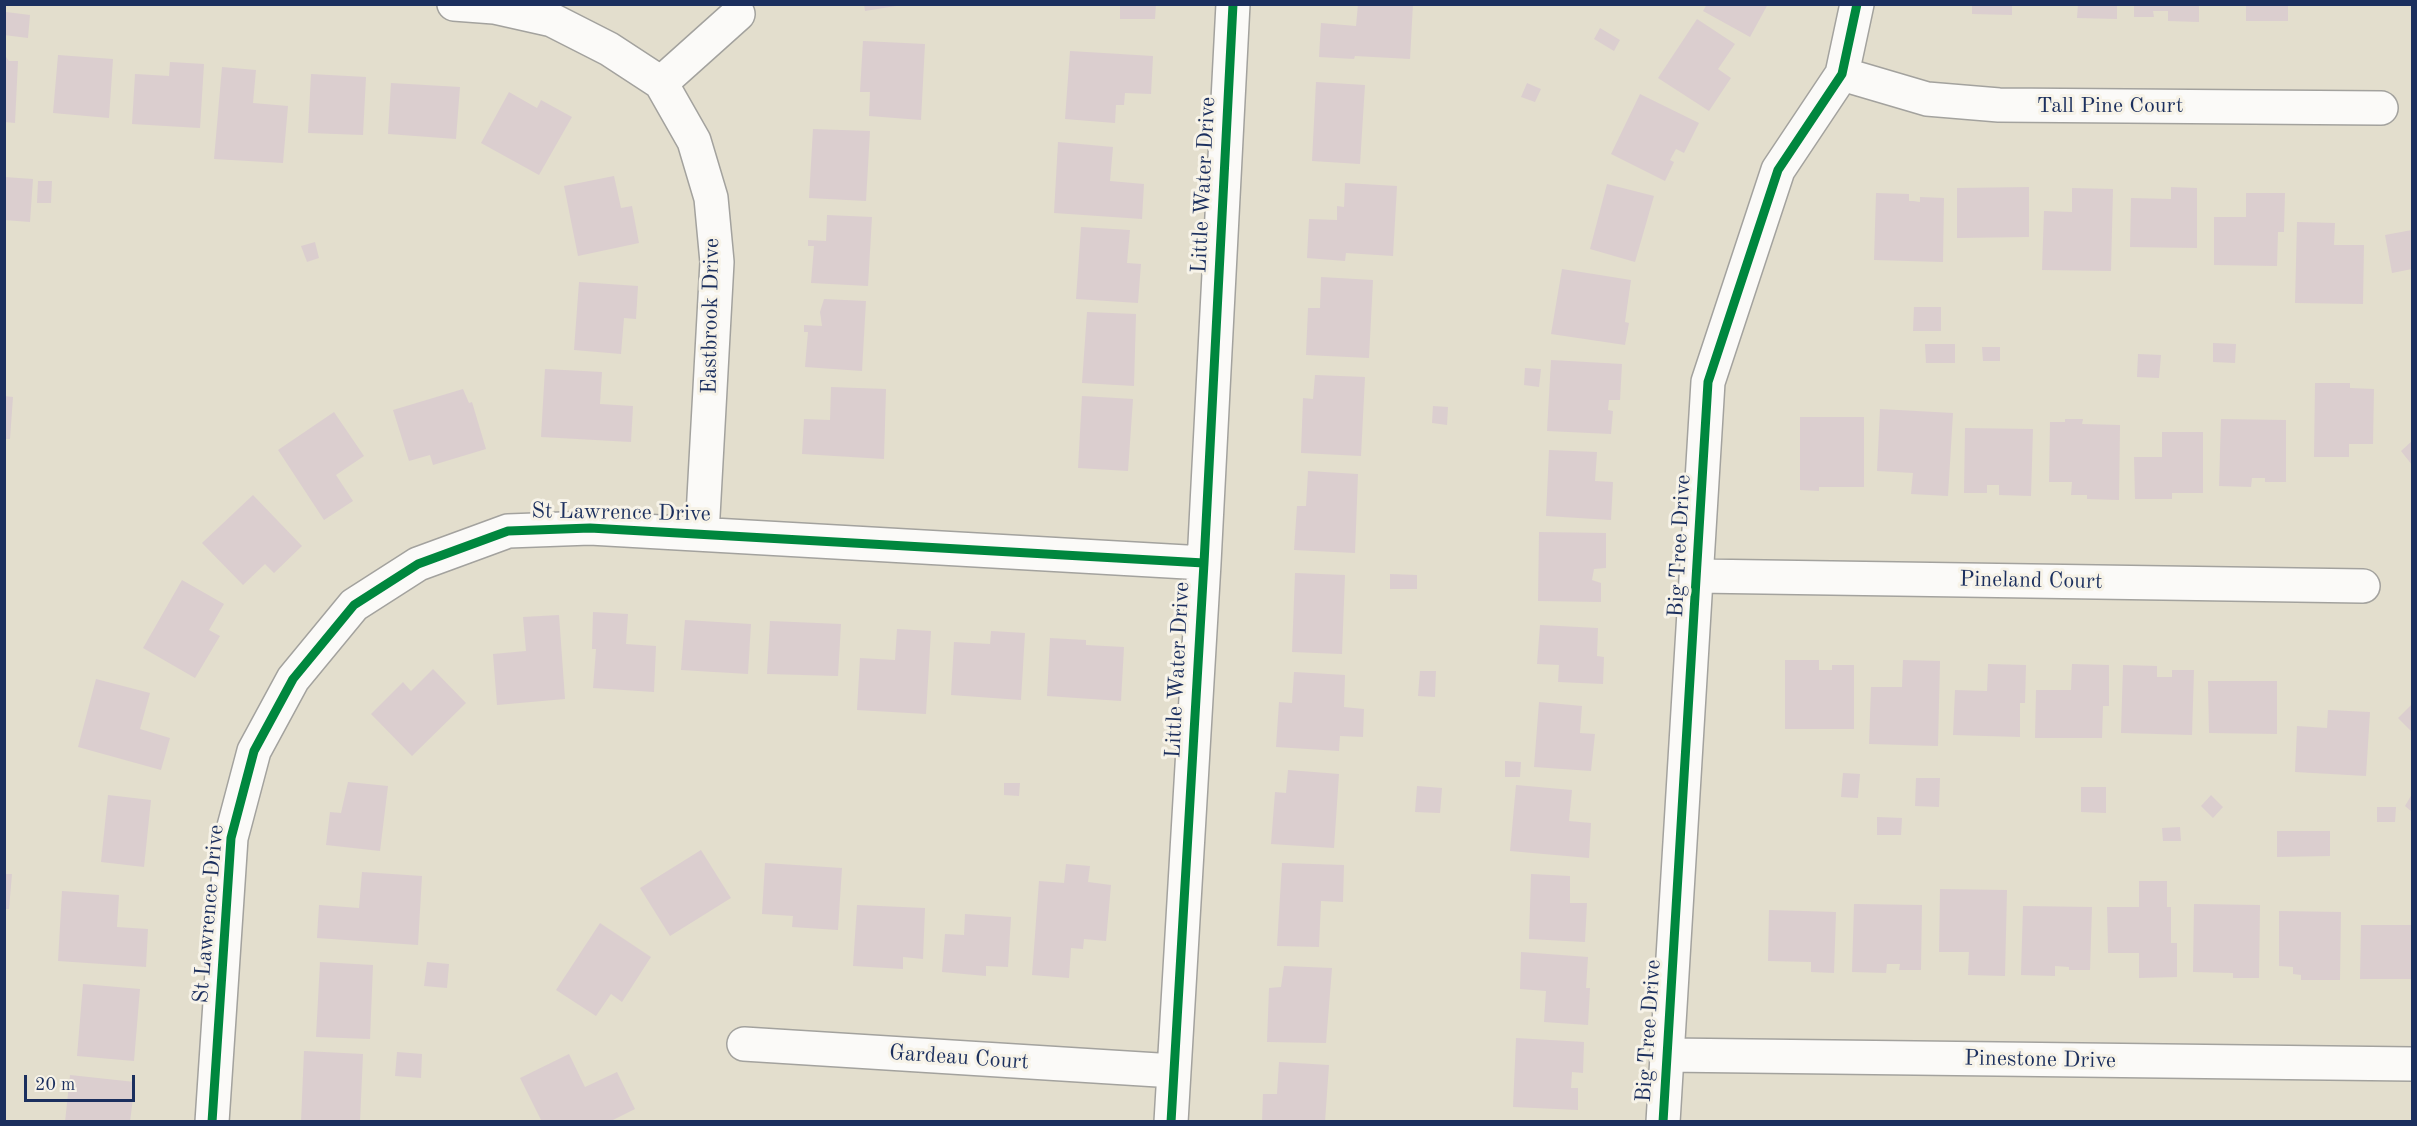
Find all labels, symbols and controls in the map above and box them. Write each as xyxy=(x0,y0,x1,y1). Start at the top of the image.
street label: Tall Pine Court xyxy=(2037,93,2183,119)
street label: Little Water Drive xyxy=(1186,96,1222,274)
street label: Eastbrook Drive xyxy=(696,238,726,394)
street label: Big Tree Drive xyxy=(1663,474,1697,618)
street label: St Lawrence Drive xyxy=(531,498,711,528)
street label: Pineland Court xyxy=(1959,567,2103,595)
street label: Little Water Drive xyxy=(1160,581,1196,759)
street label: St Lawrence Drive xyxy=(188,823,230,1005)
street label: Big Tree Drive xyxy=(1631,959,1667,1103)
street label: Gardeau Court xyxy=(888,1040,1030,1076)
street label: Pinestone Drive xyxy=(1964,1045,2116,1075)
scale bar xyxy=(27,1063,138,1101)
text: 20 m xyxy=(35,1076,75,1094)

